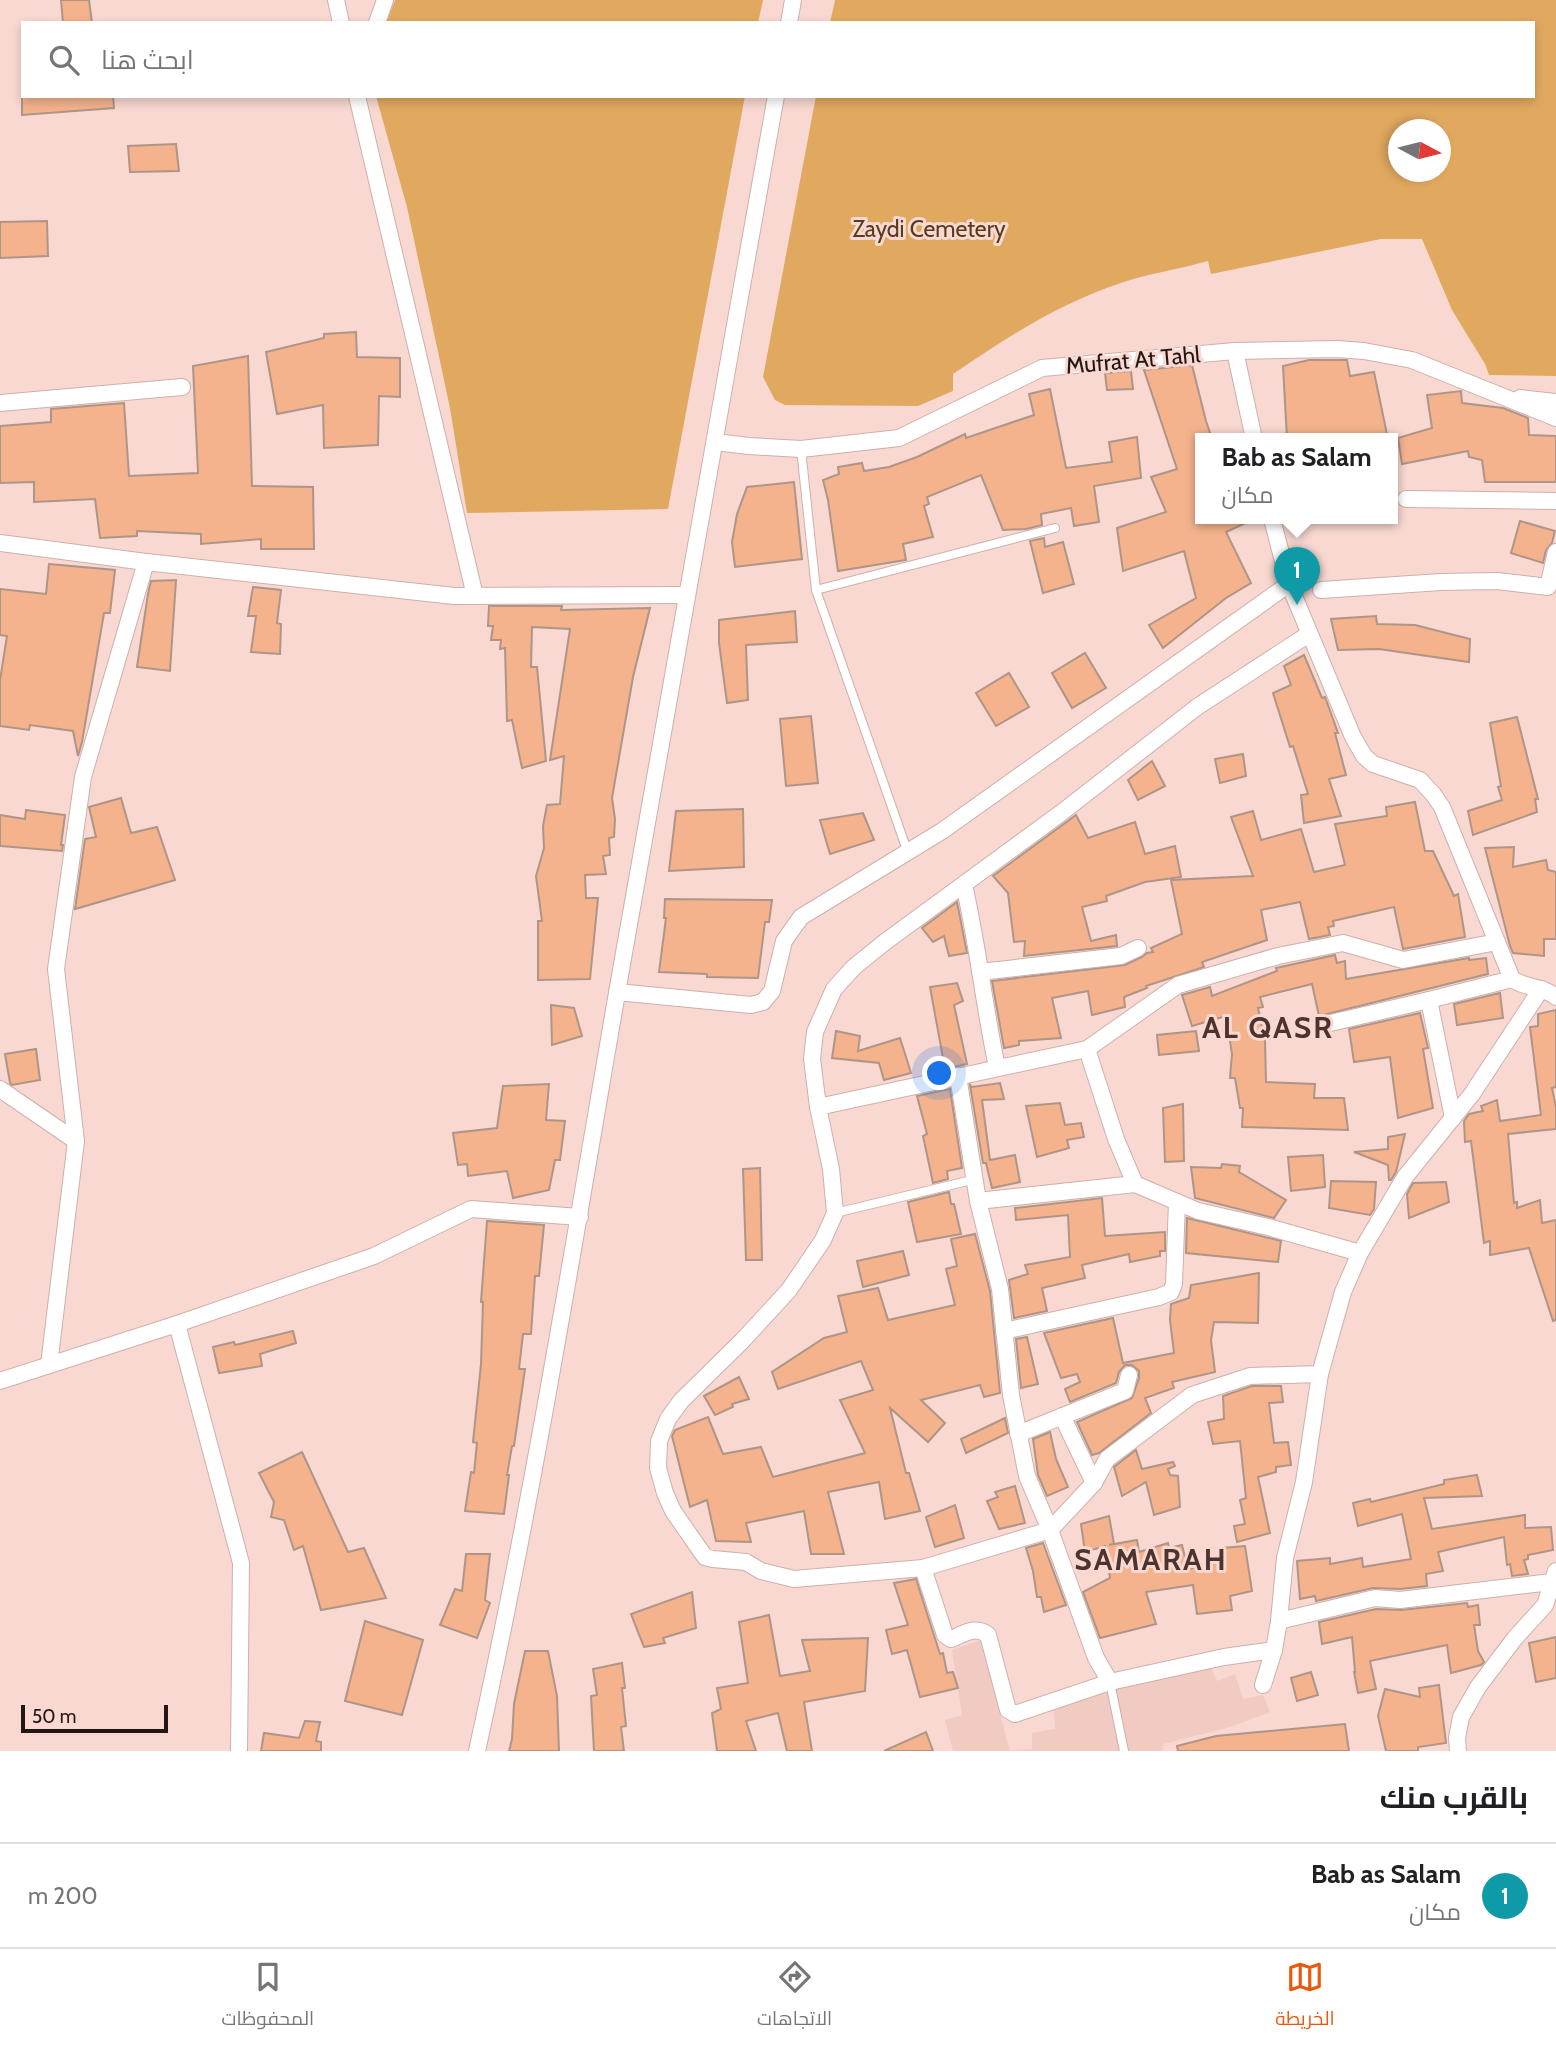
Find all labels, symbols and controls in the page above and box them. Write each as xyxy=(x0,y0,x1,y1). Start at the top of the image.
search box xyxy=(21,21,1535,98)
icon: search xyxy=(45,41,83,79)
text: ابحث هنا xyxy=(101,44,194,76)
north arrow xyxy=(1388,119,1451,182)
park label: Zaydi Cemetery xyxy=(852,215,1006,243)
street label: Mufrat At Tahl xyxy=(1064,340,1202,380)
popup xyxy=(1195,433,1398,524)
text: Bab as Salam xyxy=(1221,441,1372,473)
text: مكان xyxy=(1221,481,1273,509)
pin: 1 xyxy=(1274,547,1320,605)
district label: AL QASR xyxy=(1202,1009,1334,1046)
your location xyxy=(922,1056,956,1090)
district label: SAMARAH xyxy=(1074,1541,1228,1578)
scale bar xyxy=(21,1702,168,1734)
text: 50 m xyxy=(32,1705,76,1728)
text: بالقرب منك xyxy=(1380,1779,1528,1816)
text: Bab as Salam xyxy=(1311,1858,1461,1890)
text: 200 m xyxy=(28,1882,98,1910)
text: 1 xyxy=(1501,1882,1509,1910)
text: مكان xyxy=(1409,1898,1461,1926)
tab: المحفوظات xyxy=(222,1958,314,2036)
tab: الاتجاهات xyxy=(757,1958,832,2036)
tab: الخريطة xyxy=(1275,1958,1335,2036)

